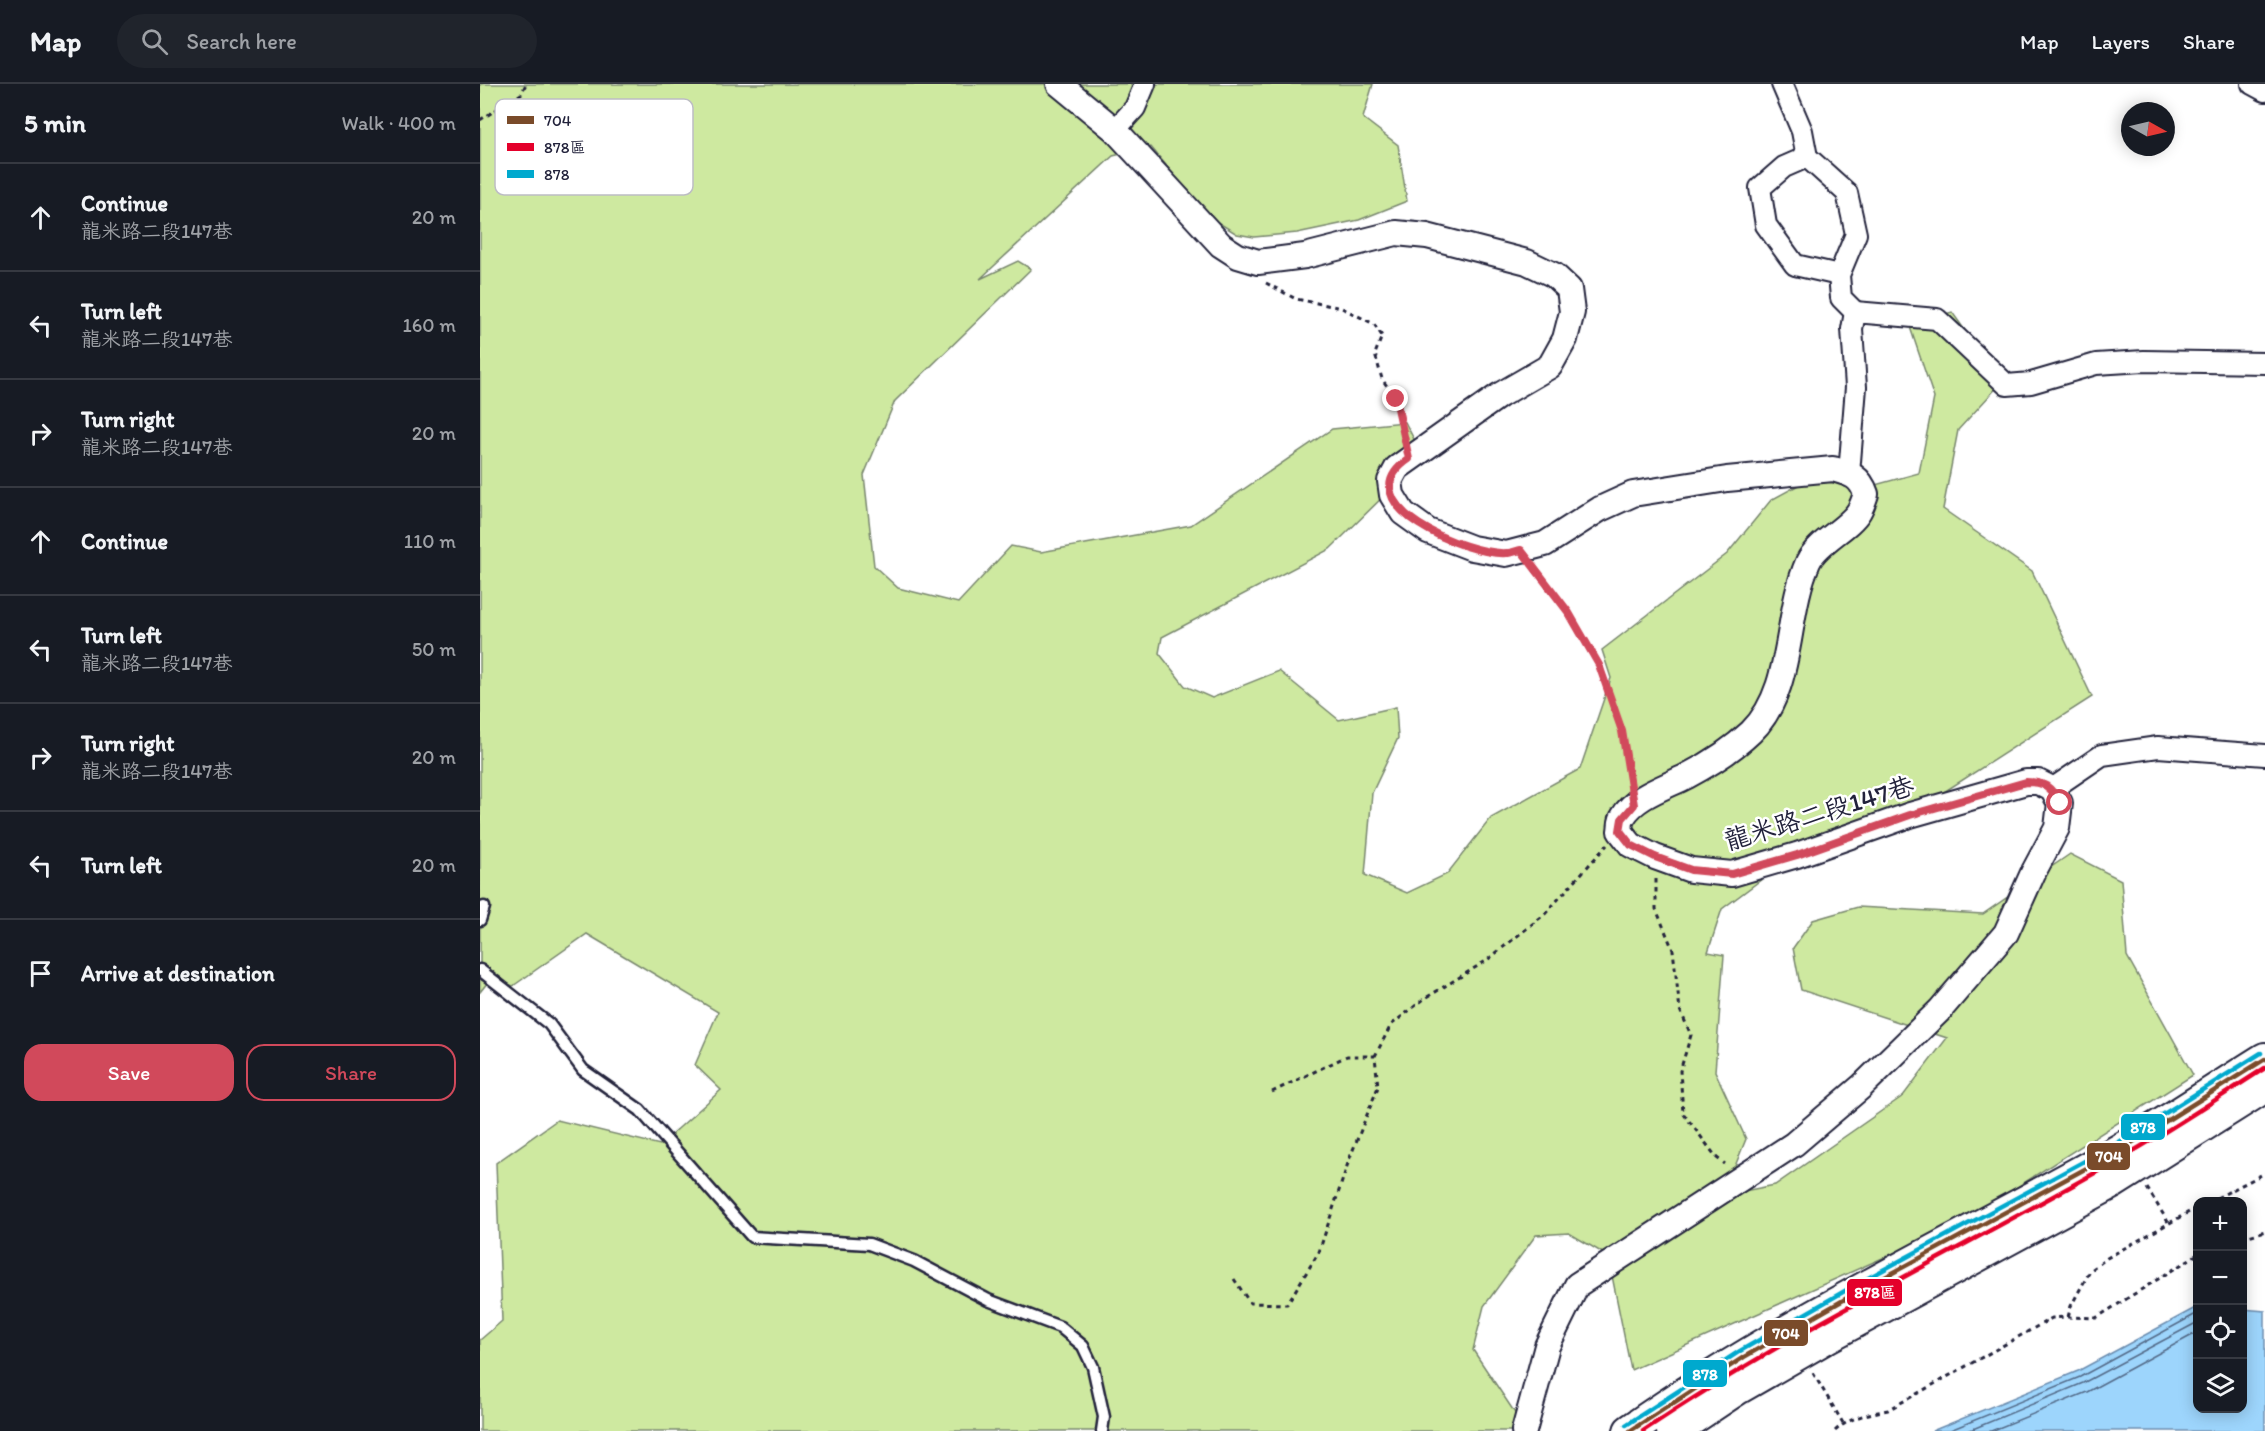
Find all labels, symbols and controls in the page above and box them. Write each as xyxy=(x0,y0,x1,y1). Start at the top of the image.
search box xyxy=(117,14,537,68)
text: Map xyxy=(30,24,81,58)
icon: search xyxy=(138,25,171,58)
text: Search here xyxy=(186,28,297,55)
text: Map xyxy=(2020,29,2059,54)
text: Layers xyxy=(2092,29,2150,54)
text: Share xyxy=(2183,29,2235,54)
legend xyxy=(495,99,693,195)
north arrow xyxy=(2121,102,2175,156)
text: 5 min xyxy=(24,107,86,139)
text: Walk · 400 m xyxy=(342,111,456,135)
text: 704 xyxy=(544,111,572,130)
text: 878區 xyxy=(544,138,585,157)
text: 878 xyxy=(544,165,570,184)
text: Continue xyxy=(81,190,168,217)
icon: ahead xyxy=(24,201,57,234)
text: 20 m xyxy=(412,205,456,229)
text: 龍米路二段147巷 xyxy=(81,219,232,243)
text: Turn left xyxy=(81,298,162,325)
icon: left xyxy=(24,309,57,342)
text: 160 m xyxy=(403,313,456,337)
text: 龍米路二段147巷 xyxy=(81,327,232,351)
route end xyxy=(1382,385,1408,411)
text: Turn right xyxy=(81,406,175,433)
icon: right xyxy=(24,417,57,450)
text: 20 m xyxy=(412,421,456,445)
text: 龍米路二段147巷 xyxy=(81,435,232,459)
icon: ahead xyxy=(24,525,57,558)
text: Continue xyxy=(81,528,168,555)
text: 110 m xyxy=(404,529,456,553)
text: Turn left xyxy=(81,622,162,649)
icon: left xyxy=(24,633,57,666)
text: 50 m xyxy=(412,637,456,661)
text: 龍米路二段147巷 xyxy=(81,651,232,675)
text: Turn right xyxy=(81,730,175,757)
icon: right xyxy=(24,741,57,774)
text: 20 m xyxy=(412,745,456,769)
text: 龍米路二段147巷 xyxy=(81,759,232,783)
street label: 龍米路二段147巷 xyxy=(1720,769,1918,857)
route start xyxy=(2046,789,2072,815)
icon: left xyxy=(24,849,57,882)
text: Turn left xyxy=(81,852,162,879)
text: 20 m xyxy=(412,853,456,877)
icon: arrive xyxy=(24,957,57,990)
text: Arrive at destination xyxy=(81,960,275,987)
button: Save xyxy=(24,1044,234,1101)
button: Share xyxy=(246,1044,456,1101)
line badge: 878 xyxy=(2120,1113,2166,1141)
text: 878 xyxy=(2130,1118,2156,1137)
line badge: 704 xyxy=(2086,1142,2131,1171)
text: 704 xyxy=(2094,1147,2123,1166)
map controls xyxy=(2193,1197,2247,1413)
button: + xyxy=(2193,1197,2247,1251)
button: − xyxy=(2193,1251,2247,1305)
line badge: 878區 xyxy=(1846,1278,1903,1307)
text: 878區 xyxy=(1854,1283,1896,1302)
button: locate xyxy=(2193,1305,2247,1359)
line badge: 704 xyxy=(1763,1319,1809,1347)
text: 704 xyxy=(1771,1324,1800,1343)
line badge: 878 xyxy=(1682,1359,1728,1388)
button: layers xyxy=(2193,1359,2247,1413)
text: 878 xyxy=(1692,1365,1718,1384)

